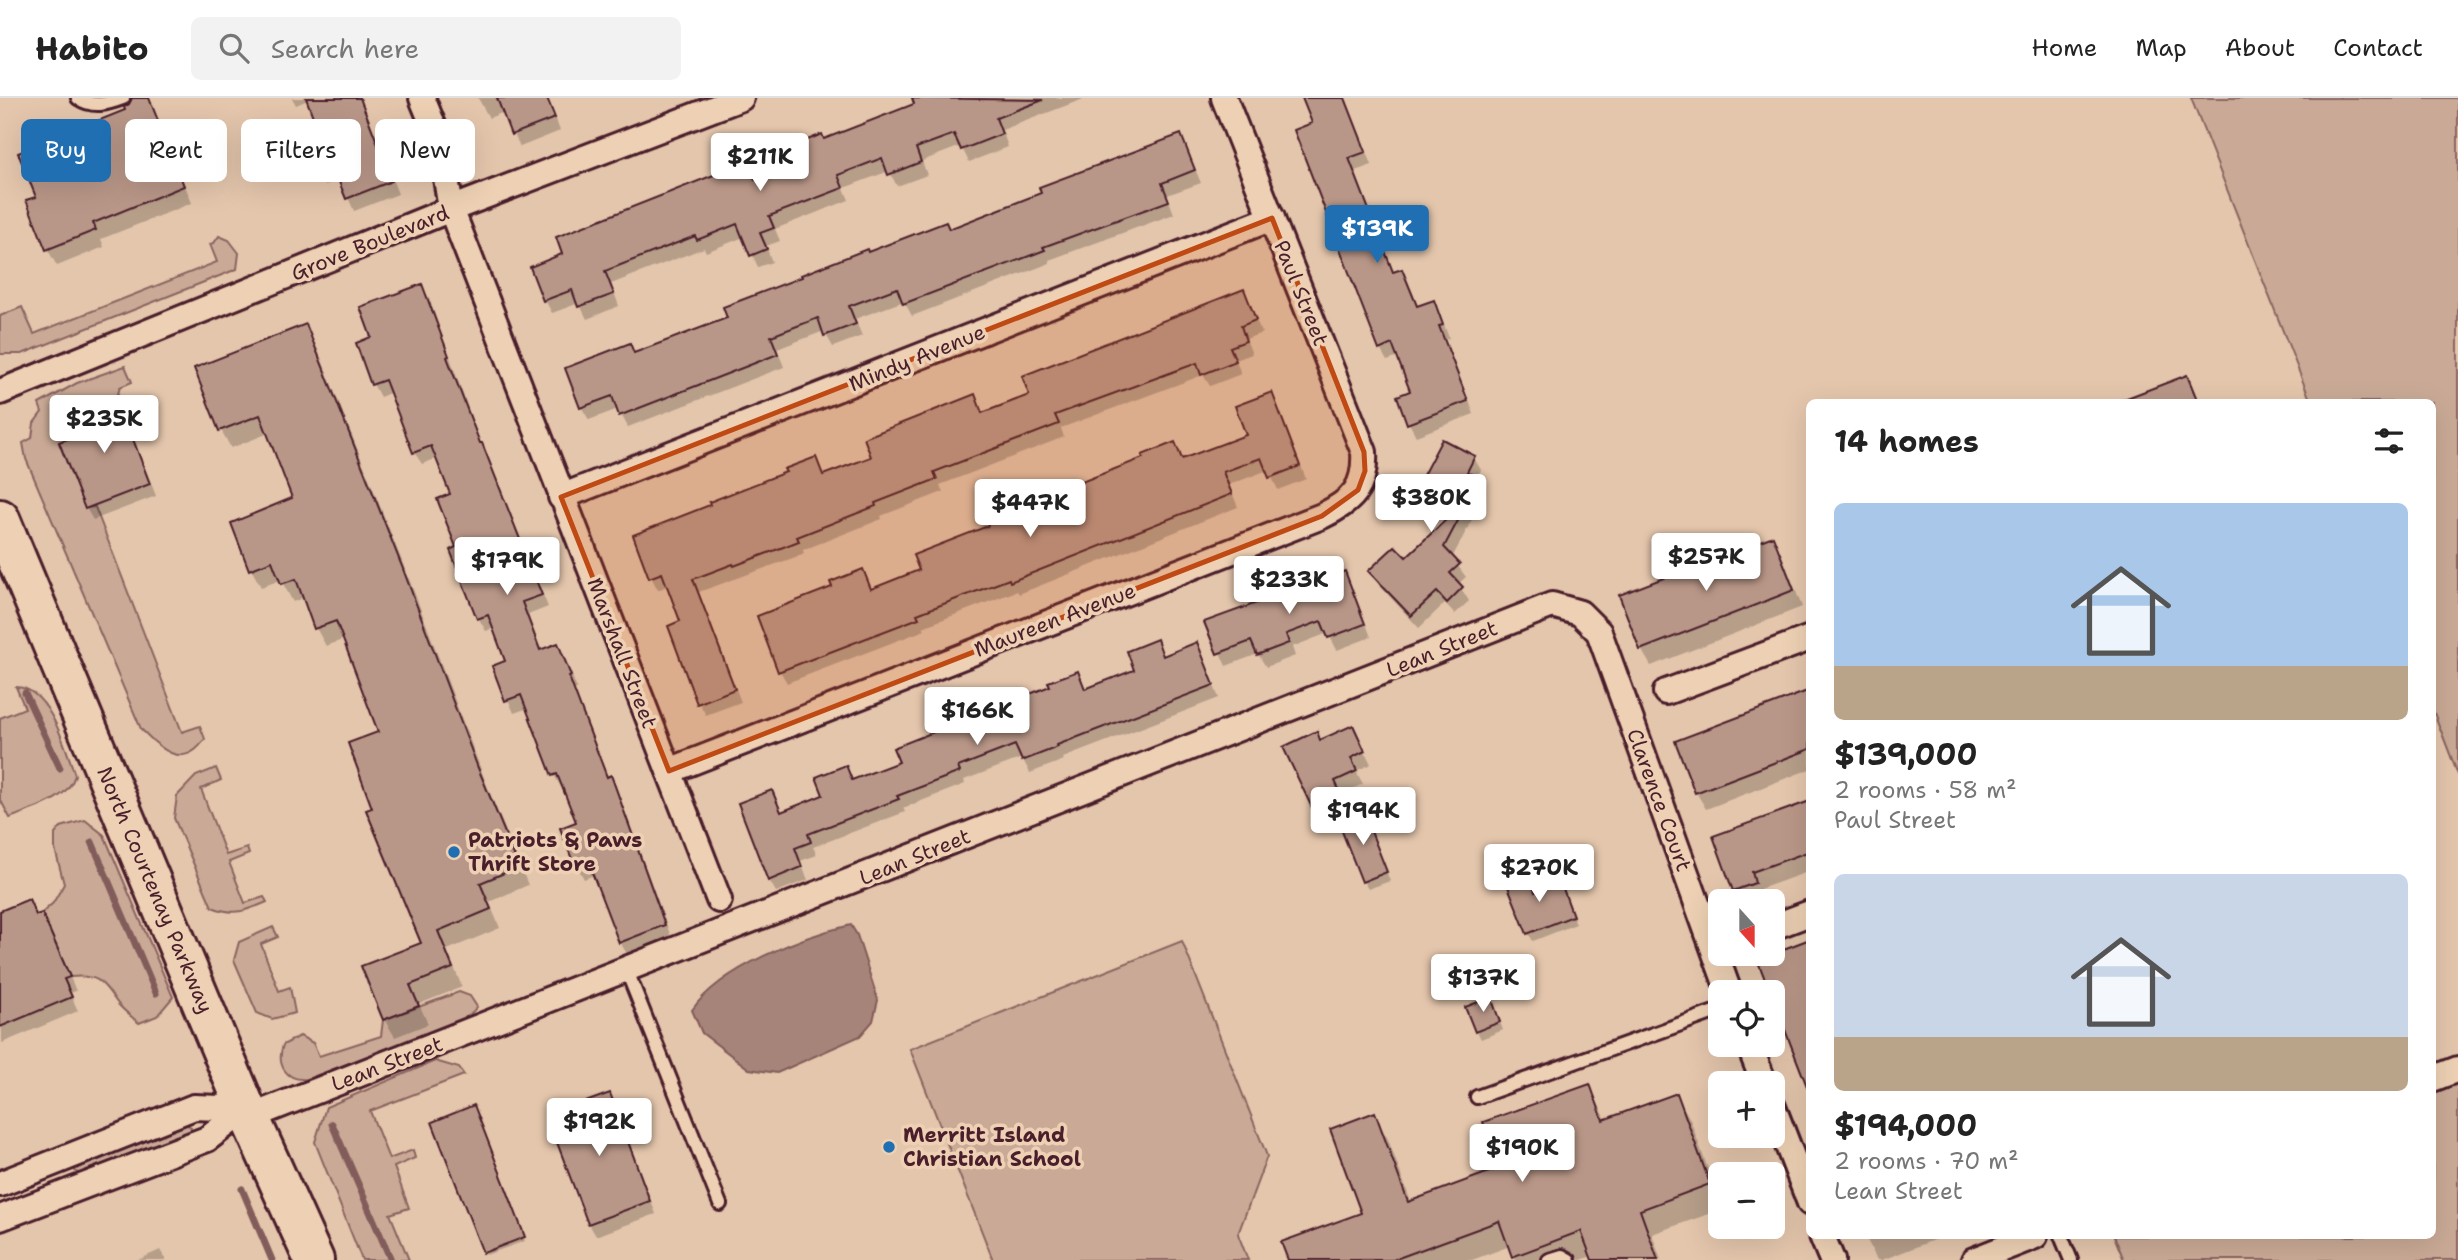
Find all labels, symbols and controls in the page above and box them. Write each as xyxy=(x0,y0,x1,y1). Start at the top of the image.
search box xyxy=(191,17,681,80)
text: Habito xyxy=(35,26,149,71)
icon: search xyxy=(215,29,253,67)
text: Search here xyxy=(271,31,419,66)
text: Home xyxy=(2031,32,2097,64)
text: Map xyxy=(2135,32,2187,64)
text: About xyxy=(2225,32,2295,64)
text: Contact xyxy=(2333,32,2423,64)
chip: Buy xyxy=(21,119,111,182)
chip: Rent xyxy=(125,119,227,182)
chip: Filters xyxy=(241,119,361,182)
chip: New xyxy=(375,119,475,182)
pin: $211K xyxy=(711,134,809,193)
text: $211K xyxy=(727,141,793,171)
street label: Grove Boulevard xyxy=(287,199,453,287)
pin: $139K xyxy=(1328,206,1426,265)
text: $139K xyxy=(1341,213,1413,243)
street label: Paul Street xyxy=(1267,236,1335,350)
street label: Mindy Avenue xyxy=(845,318,989,398)
pin: $235K xyxy=(55,396,153,455)
text: $235K xyxy=(65,403,143,433)
text: 14 homes xyxy=(1834,421,1979,462)
icon: filters xyxy=(2370,422,2408,460)
pin: $380K xyxy=(1382,474,1480,534)
pin: $447K xyxy=(981,480,1079,539)
text: $380K xyxy=(1391,482,1471,512)
text: $447K xyxy=(991,487,1069,517)
pin: $257K xyxy=(1657,533,1755,593)
pin: $179K xyxy=(458,538,556,597)
text: $257K xyxy=(1667,541,1745,571)
text: $179K xyxy=(471,545,543,575)
icon: home xyxy=(2058,548,2184,674)
pin: $233K xyxy=(1240,556,1338,616)
text: $233K xyxy=(1250,564,1328,594)
street label: Marshall Street xyxy=(580,574,664,732)
street label: Maureen Avenue xyxy=(970,576,1140,664)
street label: Lean Street xyxy=(1382,614,1502,684)
pin: $166K xyxy=(928,688,1026,747)
text: $166K xyxy=(941,695,1014,725)
street label: Clarence Court xyxy=(1620,725,1698,875)
text: $139,000 xyxy=(1834,734,1977,775)
street label: North Courtenay Parkway xyxy=(90,762,220,1018)
text: 2 rooms · 58 m² xyxy=(1834,775,2017,805)
pin: $194K xyxy=(1314,788,1412,847)
text: $194K xyxy=(1327,795,1399,825)
text: Paul Street xyxy=(1834,805,1956,835)
street label: Lean Street xyxy=(855,822,975,892)
place label: Patriots & Paws Thrift Store xyxy=(468,826,642,878)
marker: Patriots & Paws Thrift Store xyxy=(446,844,462,860)
pin: $270K xyxy=(1490,844,1588,904)
text: $270K xyxy=(1500,852,1578,882)
north arrow xyxy=(1708,889,1785,966)
map controls xyxy=(1708,889,1785,1239)
icon: home xyxy=(2058,919,2184,1045)
pin: $137K xyxy=(1434,954,1532,1014)
text: $137K xyxy=(1447,962,1519,992)
button: locate xyxy=(1708,980,1785,1057)
street label: Lean Street xyxy=(327,1030,447,1098)
button: + xyxy=(1708,1071,1785,1148)
pin: $192K xyxy=(550,1098,648,1158)
text: $194,000 xyxy=(1834,1105,1977,1146)
text: $192K xyxy=(563,1106,635,1136)
place label: Merritt Island Christian School xyxy=(903,1121,1081,1173)
pin: $190K xyxy=(1473,1124,1571,1184)
text: $190K xyxy=(1486,1132,1558,1162)
marker: Merritt Island Christian School xyxy=(881,1139,897,1155)
text: 2 rooms · 70 m² xyxy=(1834,1146,2019,1176)
button: − xyxy=(1708,1162,1785,1239)
text: Lean Street xyxy=(1834,1176,1963,1206)

